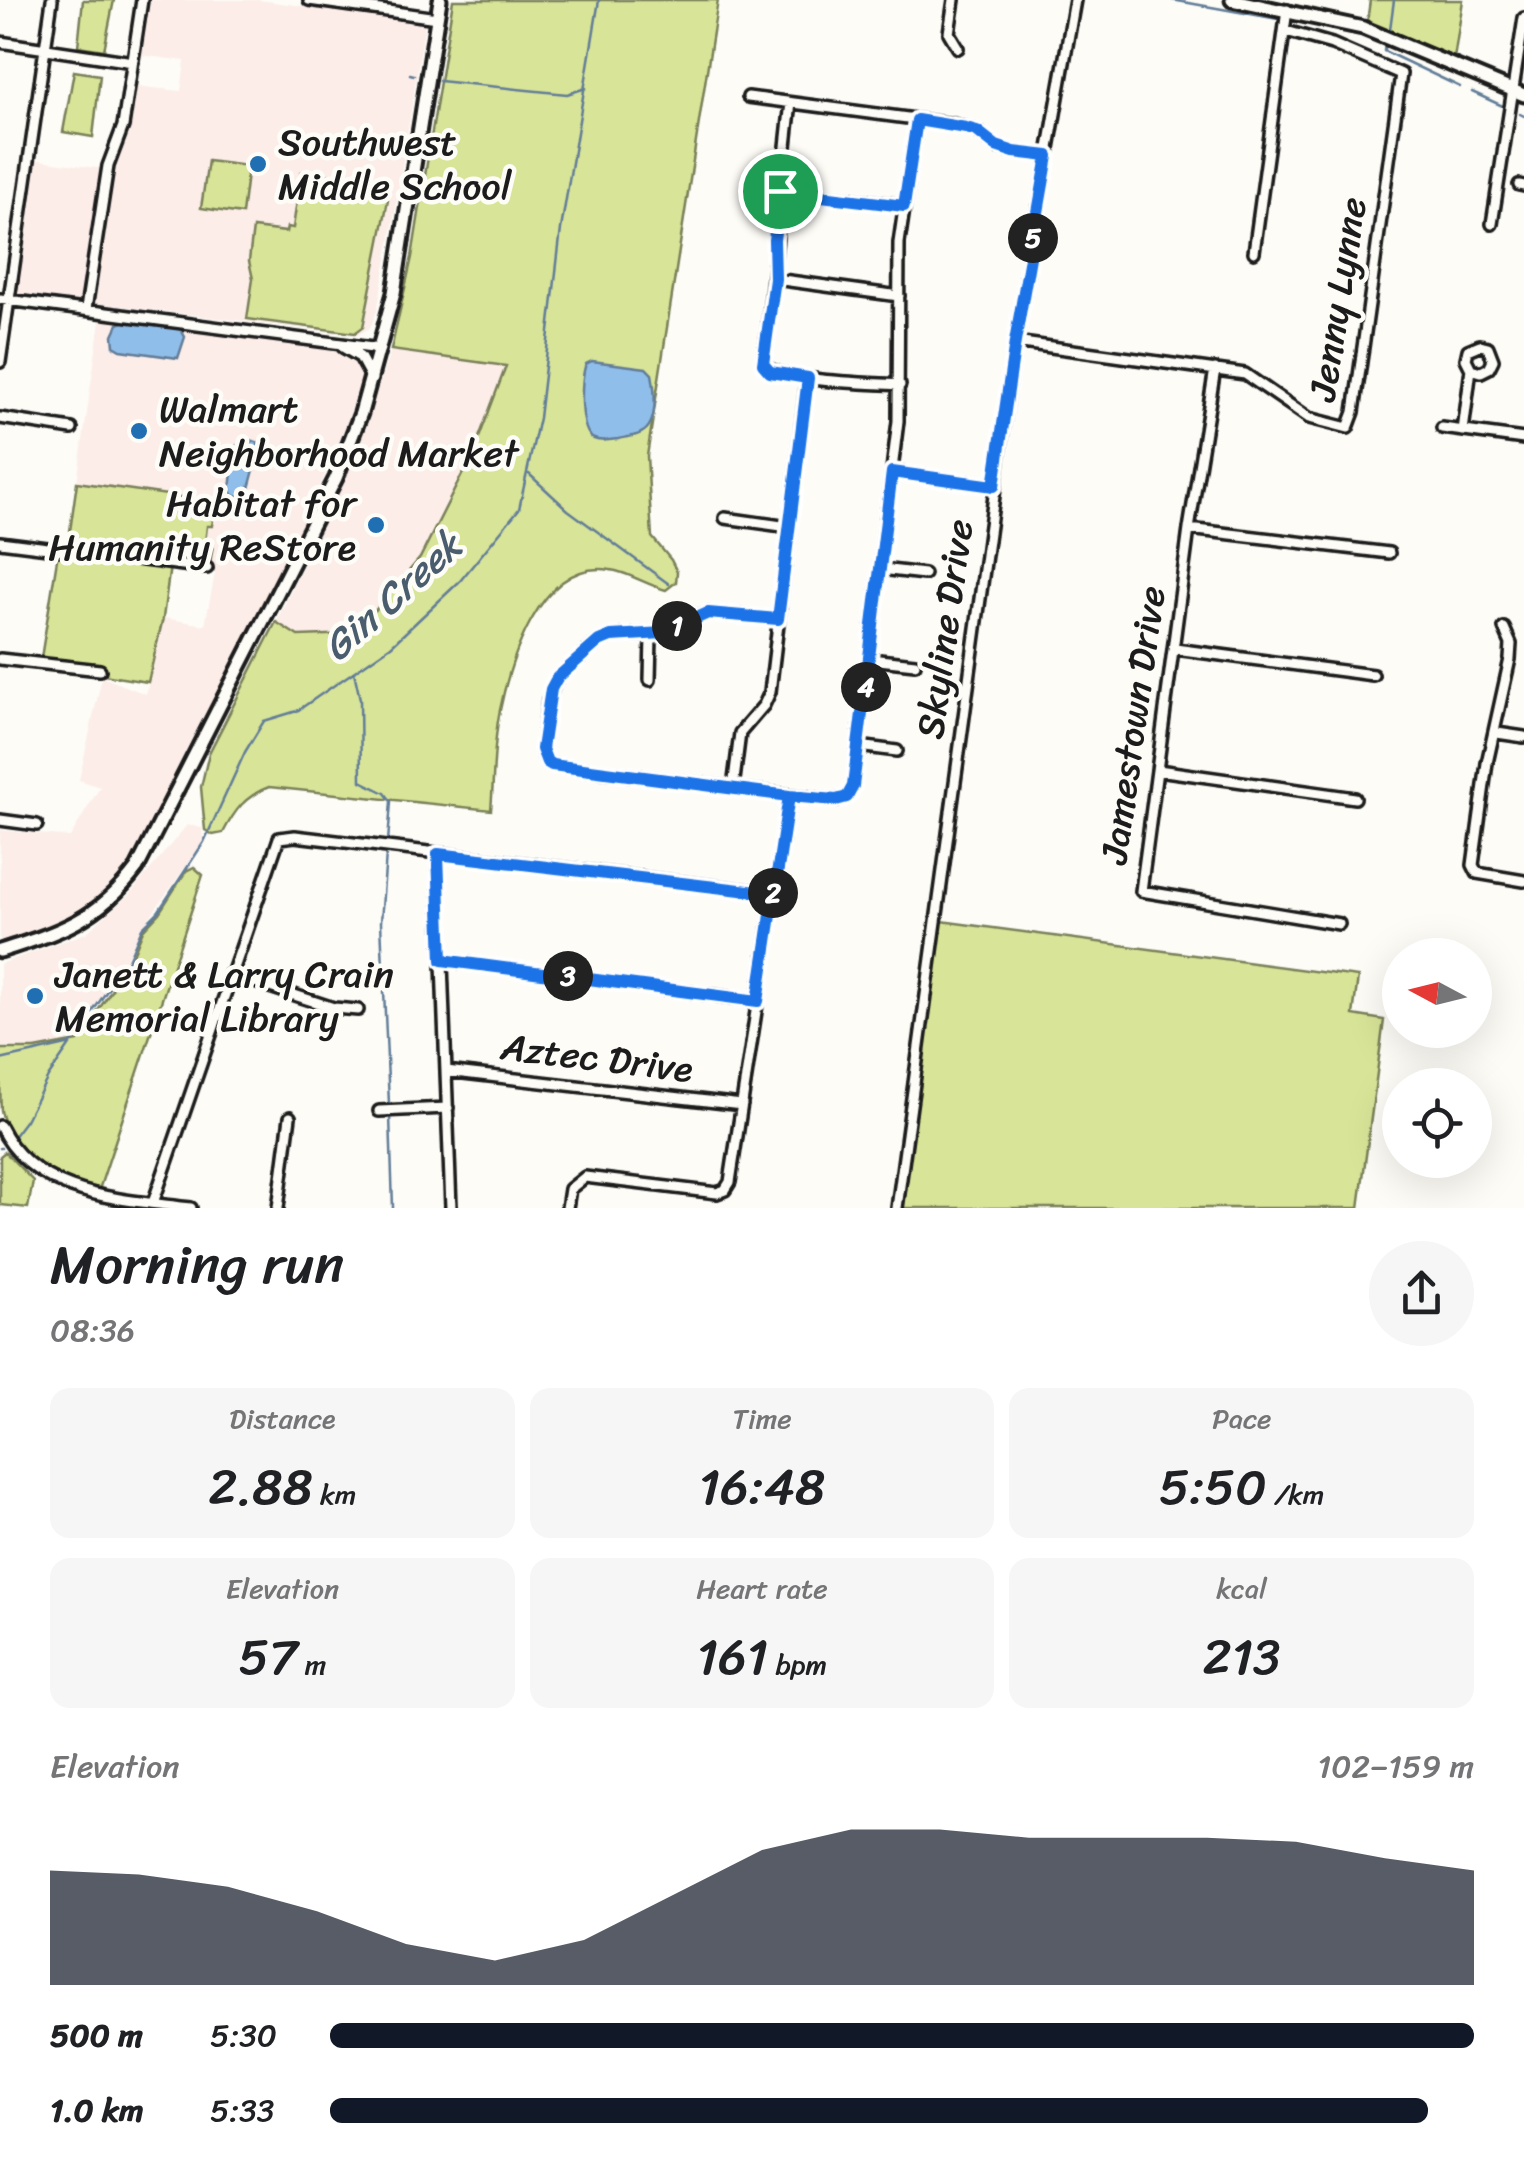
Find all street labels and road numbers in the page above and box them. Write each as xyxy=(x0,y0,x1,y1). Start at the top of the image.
street label: Jenny Lynne xyxy=(1289,192,1387,408)
street label: Skyline Drive xyxy=(896,515,994,743)
street label: Jamestown Drive xyxy=(1080,582,1186,870)
street label: Aztec Drive xyxy=(496,1013,697,1103)

